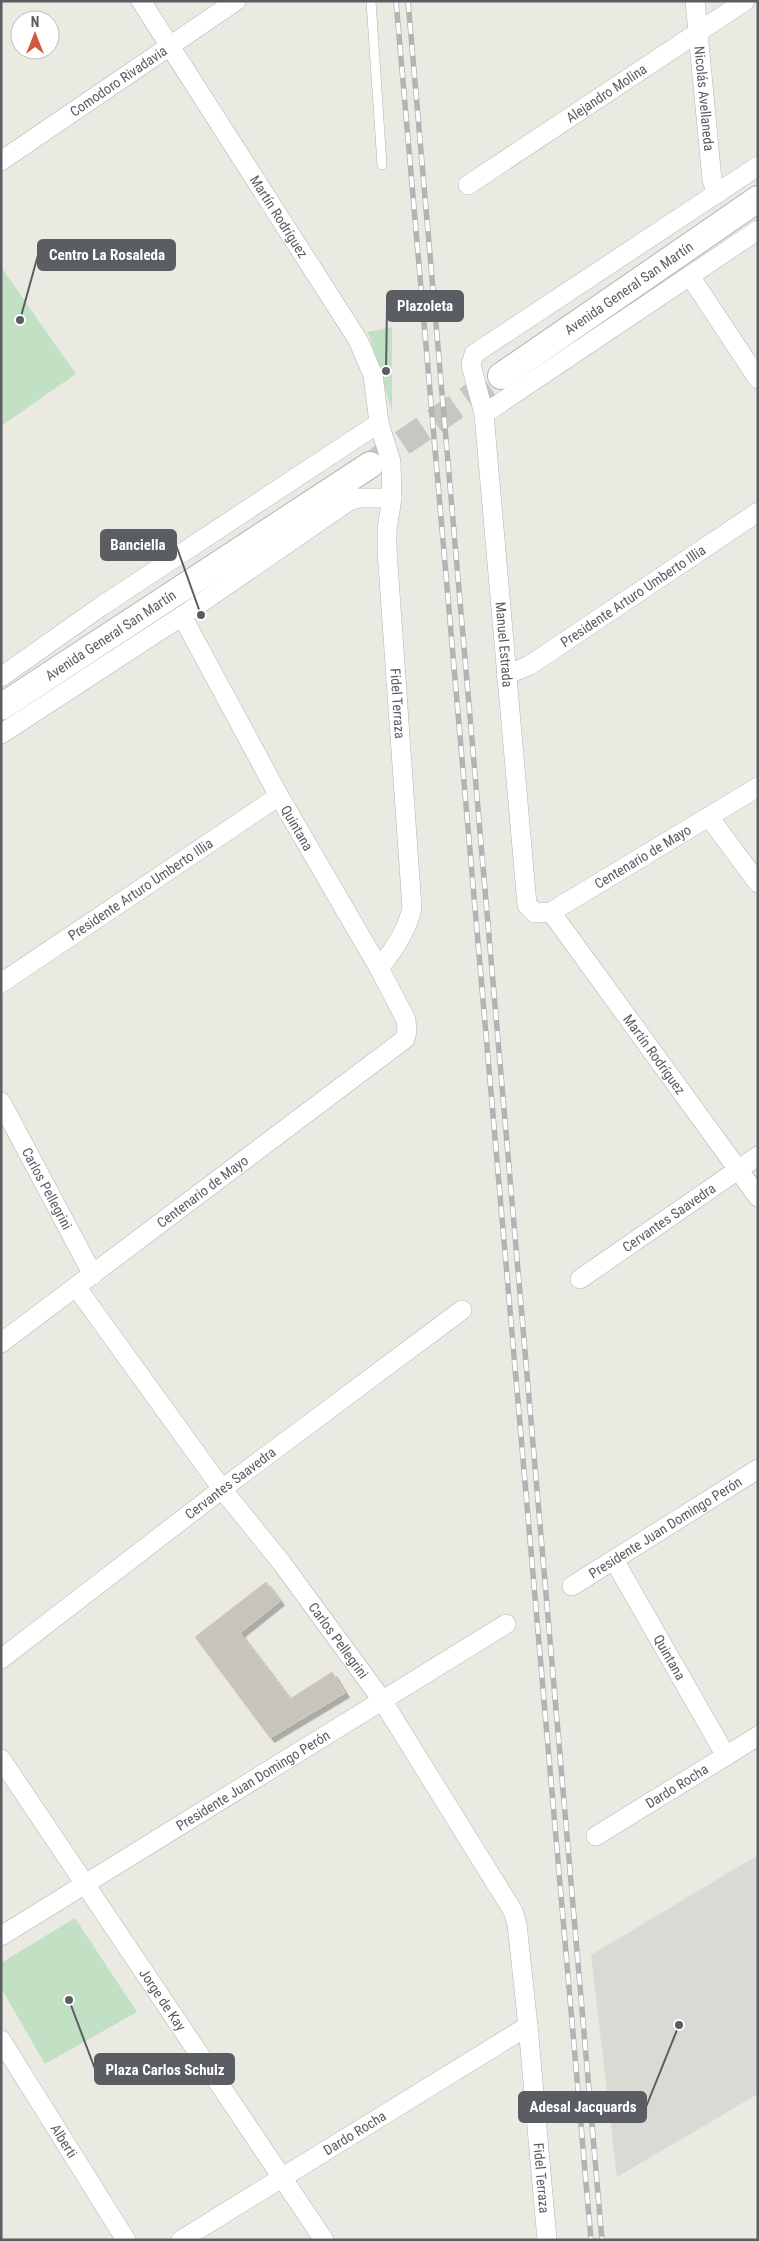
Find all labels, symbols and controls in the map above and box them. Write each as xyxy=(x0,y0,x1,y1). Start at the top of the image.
north arrow xyxy=(10,10,60,60)
text: N xyxy=(31,14,39,30)
street label: Comodoro Rivadavia xyxy=(67,42,170,120)
street label: Nicolás Avellaneda xyxy=(691,45,717,152)
street label: Alejandro Molina xyxy=(563,61,650,126)
street label: Martín Rodríguez xyxy=(247,172,311,261)
street label: Avenida General San Martín xyxy=(561,238,696,338)
callout: Centro La Rosaleda xyxy=(38,240,175,270)
text: Centro La Rosaleda xyxy=(49,246,165,264)
callout: Plazoleta xyxy=(387,291,463,321)
text: Plazoleta xyxy=(397,297,453,315)
callout: Banciella xyxy=(101,530,176,560)
text: Banciella xyxy=(110,536,166,554)
street label: Presidente Arturo Umberto Illia xyxy=(558,542,708,650)
street label: Avenida General San Martín xyxy=(42,587,179,684)
street label: Manuel Estrada xyxy=(492,601,516,688)
street label: Fidel Terraza xyxy=(387,668,408,739)
street label: Quintana xyxy=(278,803,316,853)
street label: Centenario de Mayo xyxy=(591,821,694,892)
street label: Presidente Arturo Umberto Illia xyxy=(65,835,216,944)
street label: Martín Rodríguez xyxy=(620,1011,689,1097)
street label: Carlos Pellegrini xyxy=(19,1145,75,1232)
street label: Centenario de Mayo xyxy=(154,1152,251,1231)
street label: Cervantes Saavedra xyxy=(619,1180,718,1255)
street label: Cervantes Saavedra xyxy=(182,1444,279,1522)
street label: Presidente Juan Domingo Perón xyxy=(586,1473,745,1581)
street label: Carlos Pellegrini xyxy=(305,1599,372,1682)
street label: Quintana xyxy=(650,1632,689,1683)
street label: Presidente Juan Domingo Perón xyxy=(173,1727,333,1834)
street label: Dardo Rocha xyxy=(643,1761,711,1811)
street label: Jorge de Kay xyxy=(136,1966,189,2034)
callout: Plaza Carlos Schulz xyxy=(95,2054,234,2084)
text: Plaza Carlos Schulz xyxy=(105,2061,225,2079)
callout: Adesal Jacquards xyxy=(519,2092,646,2122)
text: Adesal Jacquards xyxy=(530,2098,637,2116)
street label: Dardo Rocha xyxy=(320,2108,389,2158)
street label: Alberti xyxy=(48,2121,81,2161)
street label: Fidel Terraza xyxy=(530,2142,553,2214)

